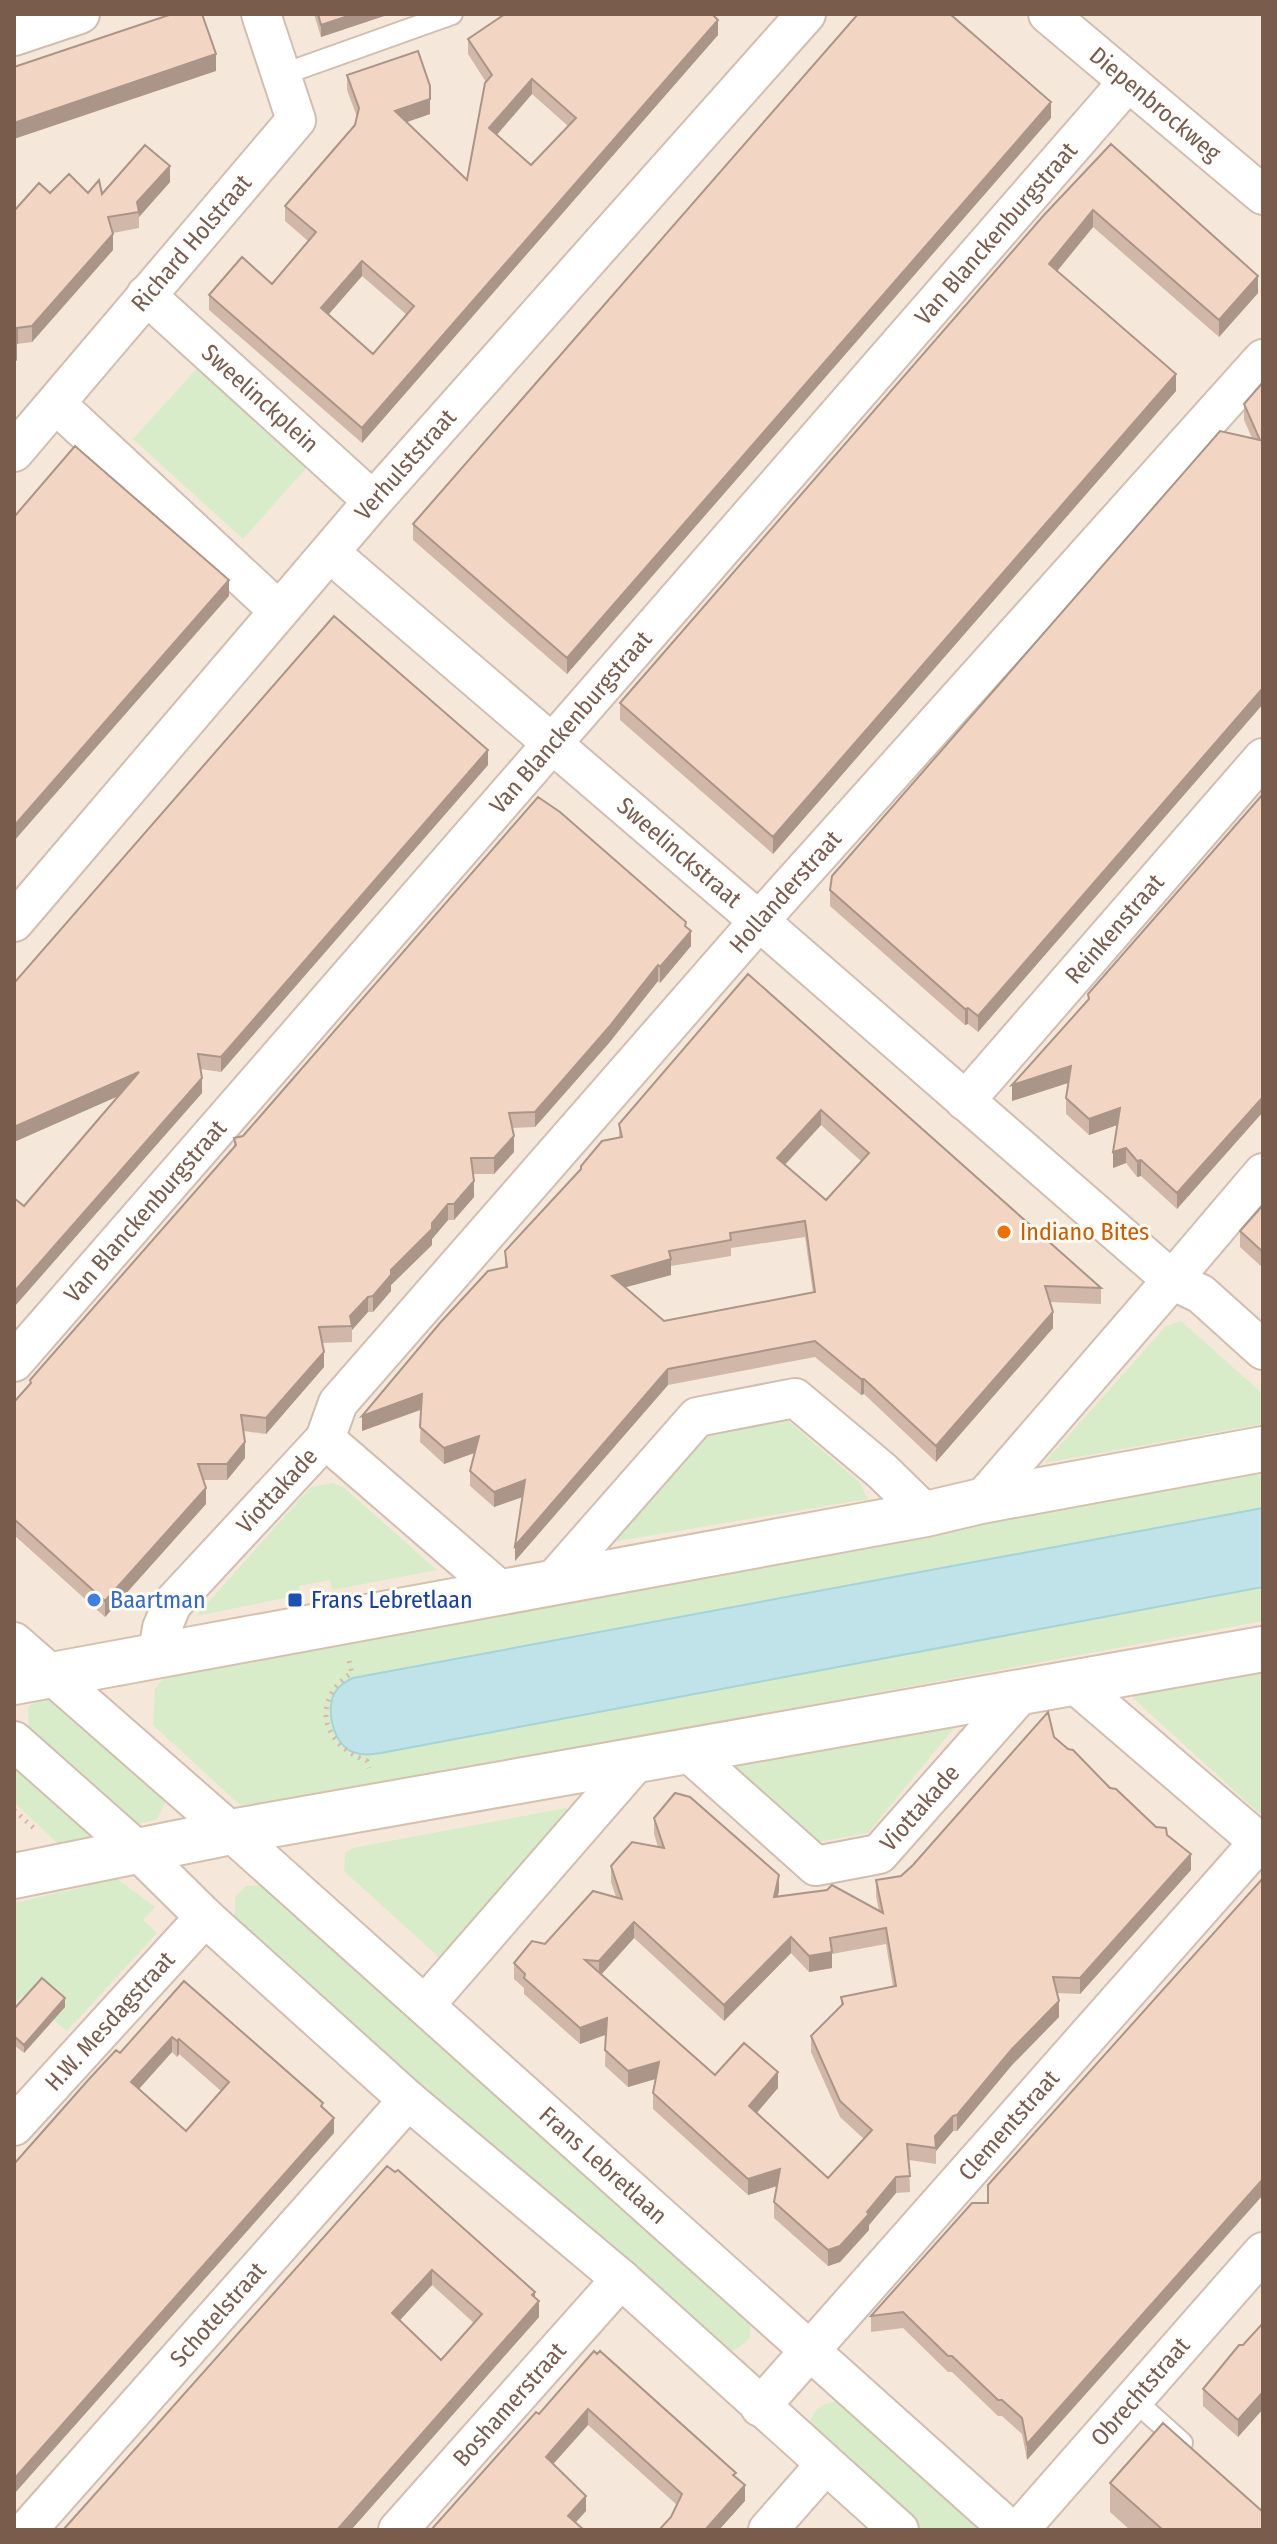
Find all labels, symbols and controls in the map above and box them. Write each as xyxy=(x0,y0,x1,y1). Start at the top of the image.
street label: Diepenbrockweg xyxy=(1084,41,1227,168)
street label: Van Blanckenburgstraat xyxy=(909,137,1083,330)
street label: Richard Holstraat xyxy=(125,169,257,317)
street label: Sweelinckplein xyxy=(196,339,324,458)
street label: Verhulststraat xyxy=(349,403,462,526)
street label: Van Blanckenburgstraat xyxy=(484,625,658,819)
street label: Sweelinckstraat xyxy=(611,791,747,914)
street label: Hollanderstraat xyxy=(724,825,847,959)
street label: Reinkenstraat xyxy=(1059,868,1170,989)
street label: Van Blanckenburgstraat xyxy=(58,1114,232,1308)
place label: Indiano Bites xyxy=(1020,1218,1149,1246)
marker: Indiano Bites xyxy=(995,1223,1013,1241)
street label: Viottakade xyxy=(231,1442,323,1539)
place label: Baartman xyxy=(110,1586,206,1614)
place label: Frans Lebretlaan xyxy=(311,1586,473,1614)
marker: Baartman xyxy=(85,1591,103,1609)
marker: Frans Lebretlaan xyxy=(286,1591,304,1609)
street label: Viottakade xyxy=(874,1759,965,1857)
street label: H.W. Mesdagstraat xyxy=(39,1946,180,2097)
street label: Clementstraat xyxy=(953,2064,1065,2186)
street label: Frans Lebretlaan xyxy=(533,2101,673,2230)
street label: Schotelstraat xyxy=(164,2256,272,2372)
street label: Obrechtstraat xyxy=(1085,2332,1196,2452)
street label: Boshamerstraat xyxy=(447,2337,572,2472)

